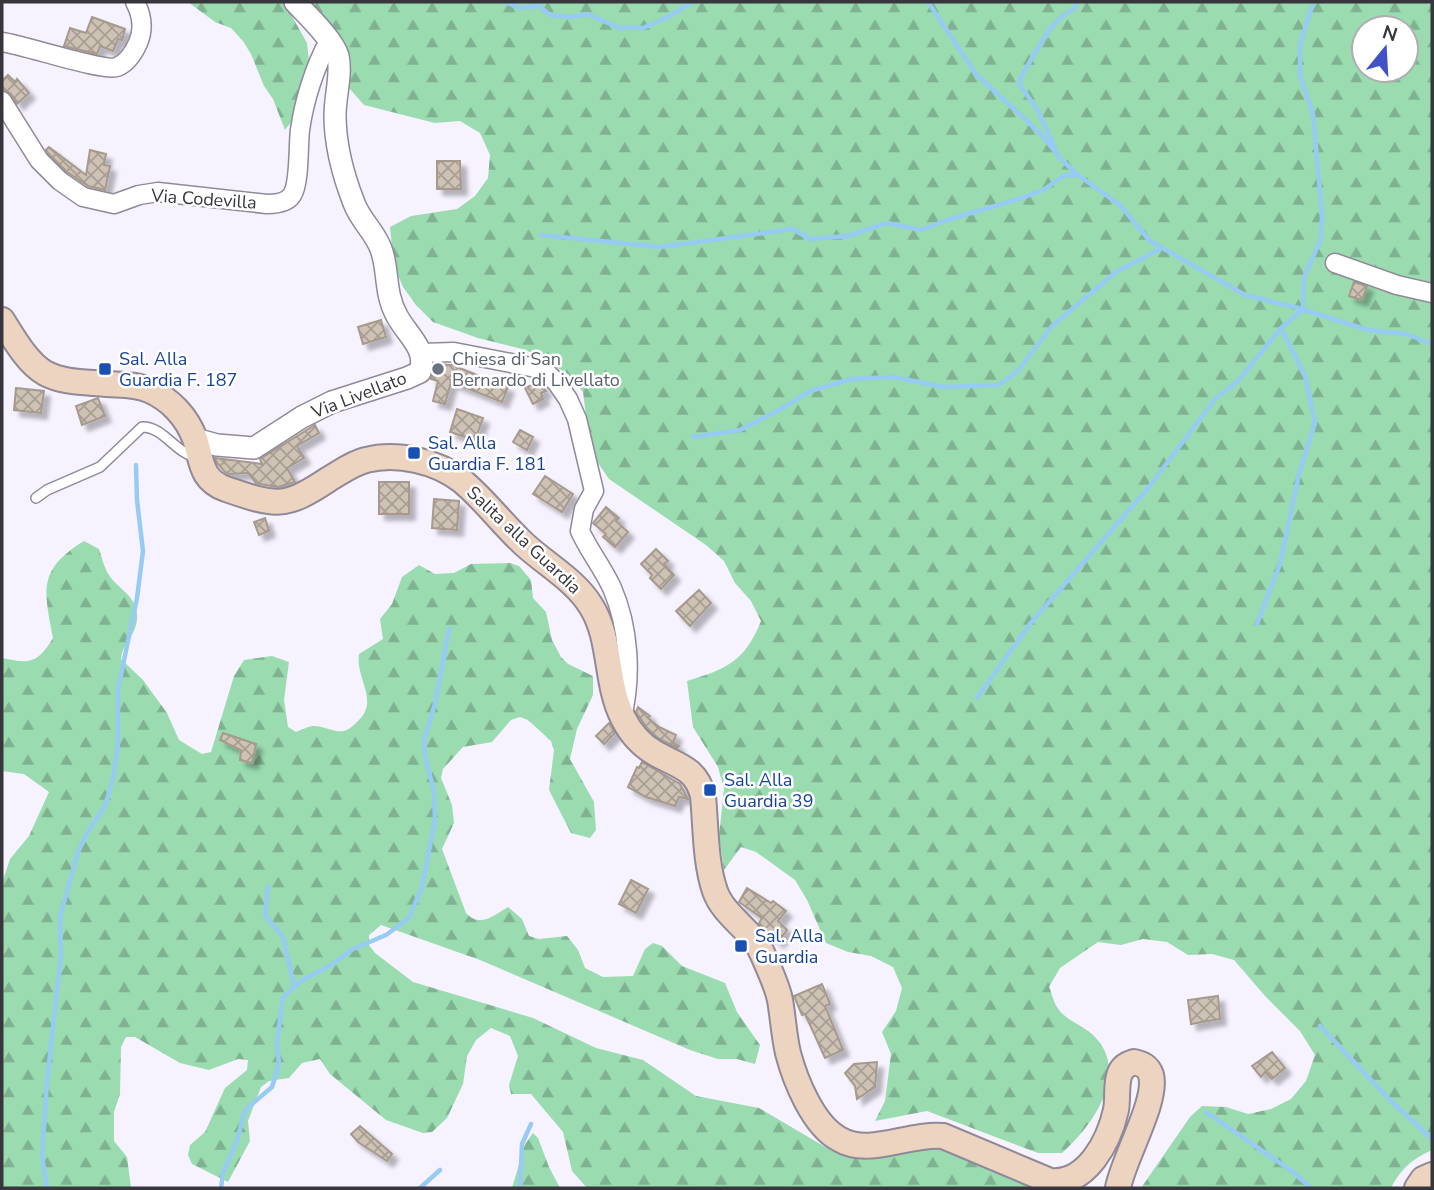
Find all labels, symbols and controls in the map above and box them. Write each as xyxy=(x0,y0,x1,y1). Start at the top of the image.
north arrow xyxy=(1350,14,1420,84)
text: N xyxy=(1379,19,1401,48)
street label: Via Codevilla xyxy=(149,183,258,215)
place label: Sal. Alla Guardia F. 187 xyxy=(119,347,237,392)
place label: Chiesa di San Bernardo di Livellato xyxy=(452,347,620,392)
marker: Sal. Alla Guardia F. 187 xyxy=(97,361,113,377)
marker: Chiesa di San Bernardo di Livellato xyxy=(430,361,446,377)
street label: Via Livellato xyxy=(307,366,410,424)
place label: Sal. Alla Guardia F. 181 xyxy=(428,431,546,476)
marker: Sal. Alla Guardia F. 181 xyxy=(406,445,422,461)
street label: Salita alla Guardia xyxy=(462,481,586,599)
place label: Sal. Alla Guardia 39 xyxy=(724,768,813,813)
marker: Sal. Alla Guardia 39 xyxy=(702,782,718,798)
place label: Sal. Alla Guardia xyxy=(755,924,823,969)
marker: Sal. Alla Guardia xyxy=(733,938,749,954)

